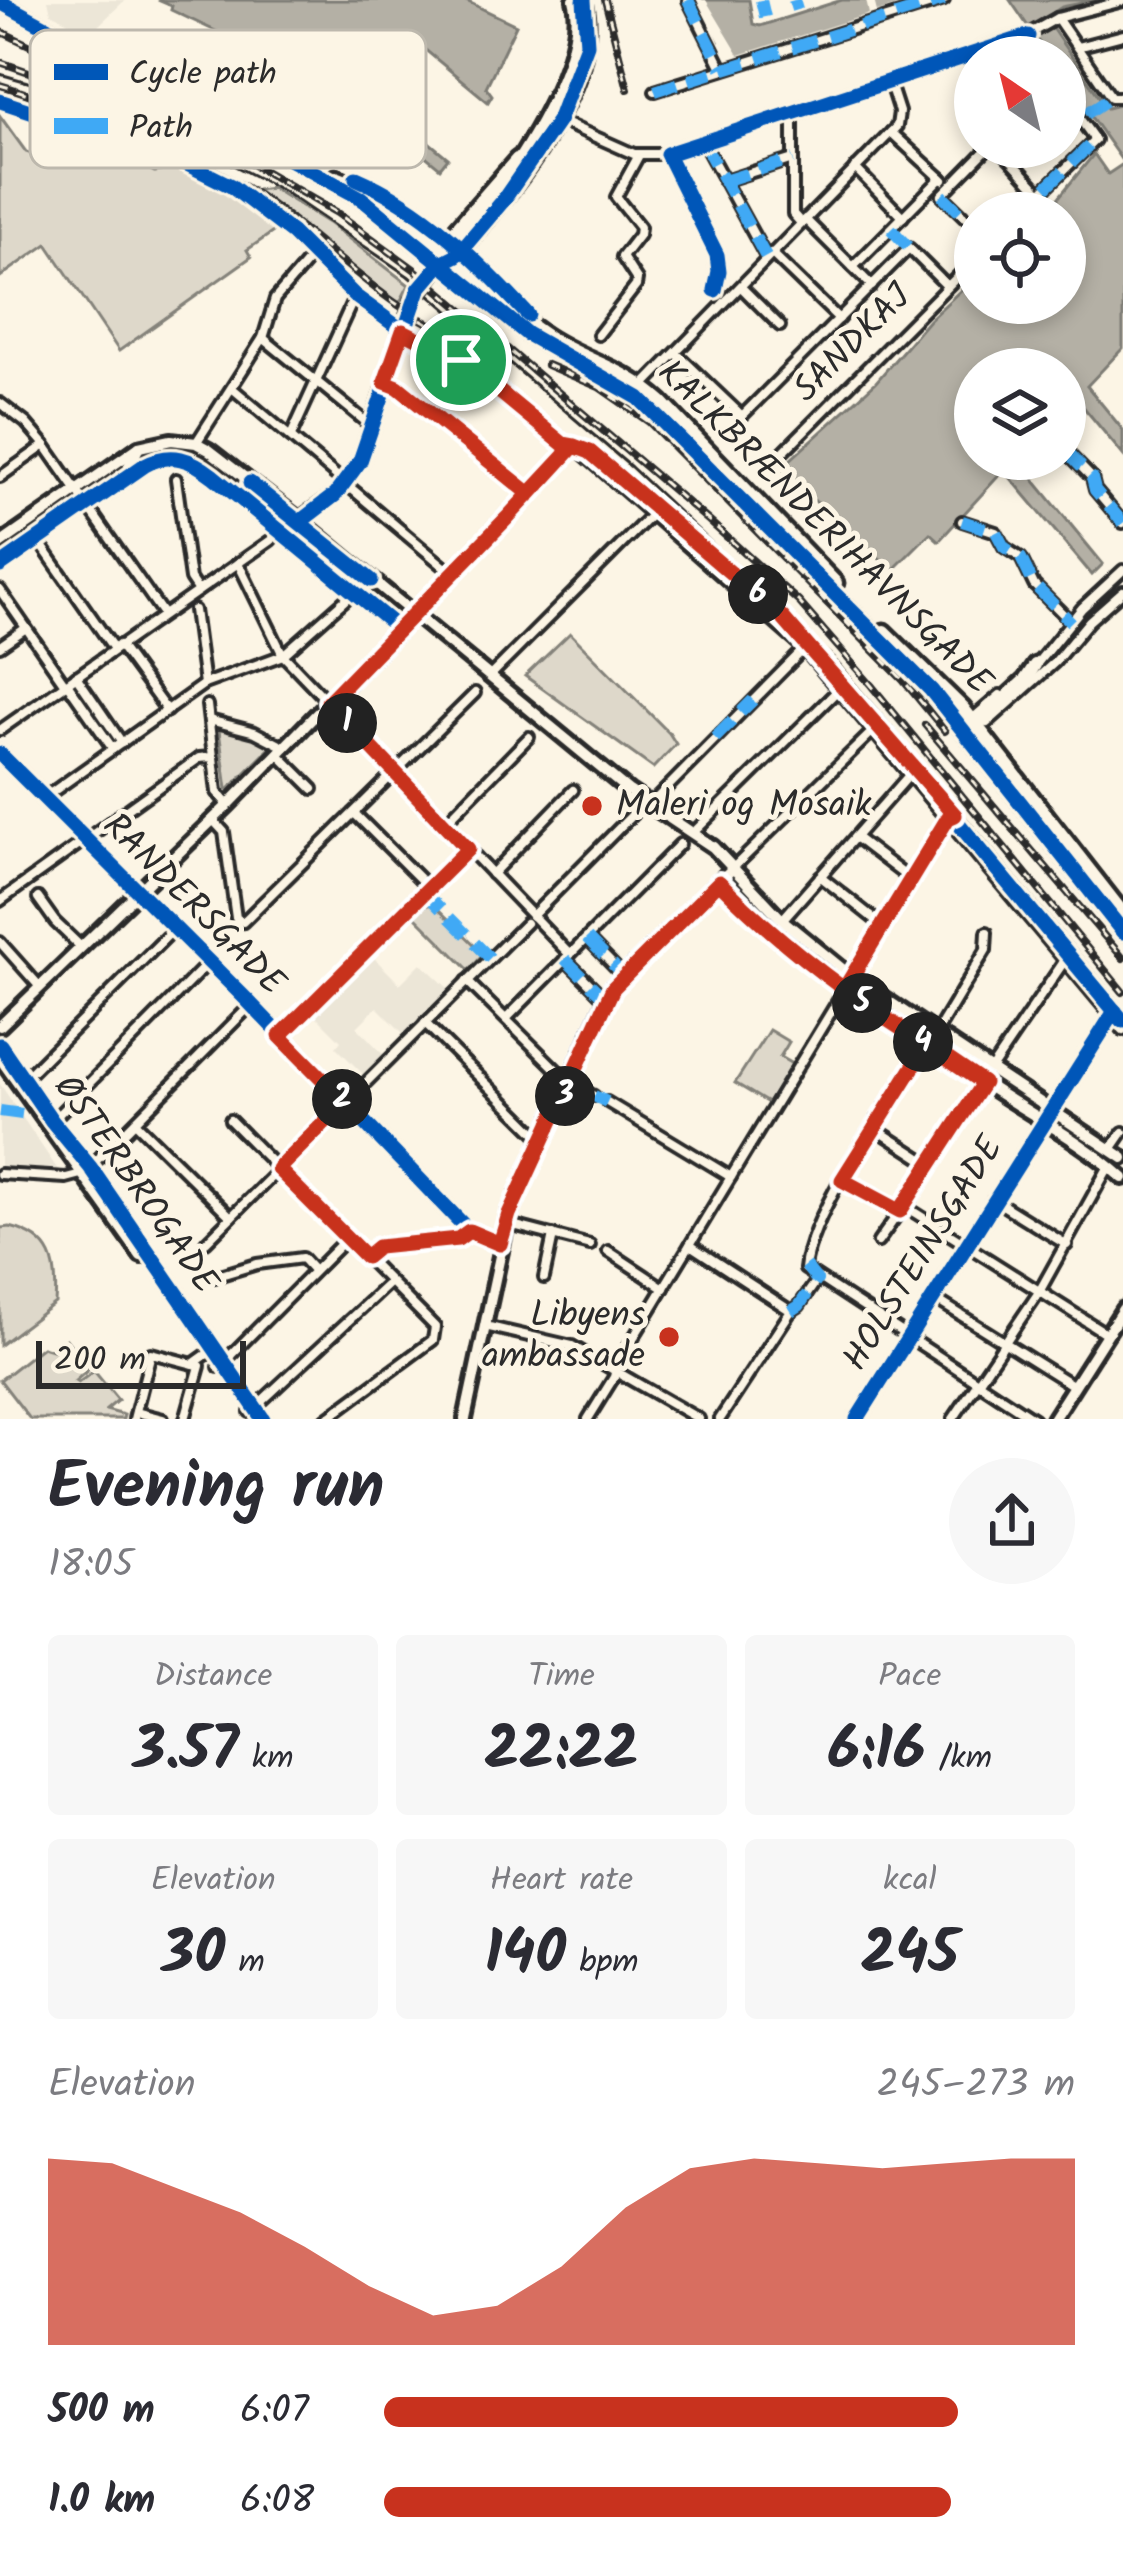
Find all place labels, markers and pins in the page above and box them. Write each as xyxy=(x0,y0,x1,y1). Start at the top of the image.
pin xyxy=(410,309,512,411)
pin: 6 xyxy=(728,564,788,624)
pin: 1 xyxy=(317,693,377,753)
place label: Maleri og Mosaik xyxy=(616,778,873,835)
marker: Maleri og Mosaik xyxy=(579,793,605,819)
pin: 5 xyxy=(832,973,892,1033)
pin: 4 xyxy=(893,1012,953,1072)
pin: 3 xyxy=(535,1066,595,1126)
pin: 2 xyxy=(312,1069,372,1129)
place label: Libyens ambassade xyxy=(482,1288,645,1386)
marker: Libyens ambassade xyxy=(656,1324,682,1350)

